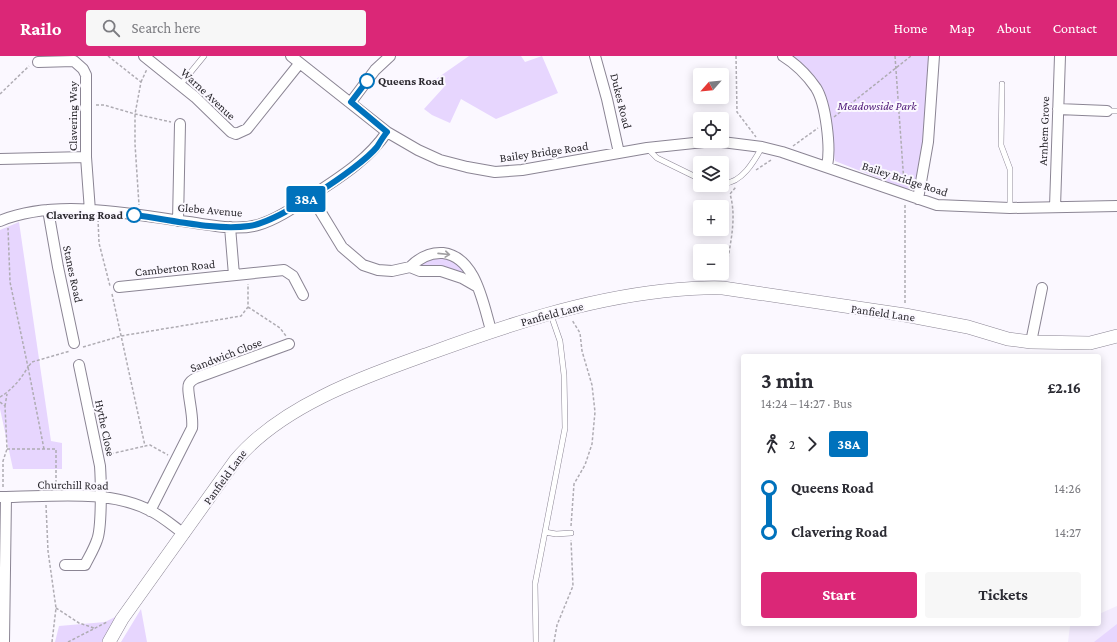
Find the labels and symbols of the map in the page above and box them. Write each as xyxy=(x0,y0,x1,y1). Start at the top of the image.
street label: Warne Avenue xyxy=(178,65,238,123)
north arrow xyxy=(693,68,729,104)
street label: Dukes Road xyxy=(607,72,635,131)
marker: Queens Road xyxy=(359,73,375,89)
place label: Queens Road xyxy=(378,74,445,88)
street label: Clavering Way xyxy=(66,81,80,151)
street label: Arnhem Grove xyxy=(1036,96,1052,166)
park label: Meadowside Park xyxy=(837,99,917,113)
street label: Bailey Bridge Road xyxy=(499,139,590,165)
street label: Bailey Bridge Road xyxy=(860,159,950,200)
line badge: 38A xyxy=(283,186,329,212)
street label: Glebe Avenue xyxy=(177,200,243,220)
marker: Clavering Road xyxy=(126,207,142,223)
place label: Clavering Road xyxy=(46,208,123,222)
street label: Stanes Road xyxy=(60,244,86,305)
one-way arrow xyxy=(437,250,450,258)
street label: Camberton Road xyxy=(134,257,217,279)
street label: Panfield Lane xyxy=(519,299,585,329)
street label: Panfield Lane xyxy=(850,302,916,324)
street label: Sandwich Close xyxy=(188,335,264,375)
street label: Hythe Close xyxy=(92,398,118,458)
street label: Panfield Lane xyxy=(200,447,250,507)
street label: Churchill Road xyxy=(37,477,109,493)

